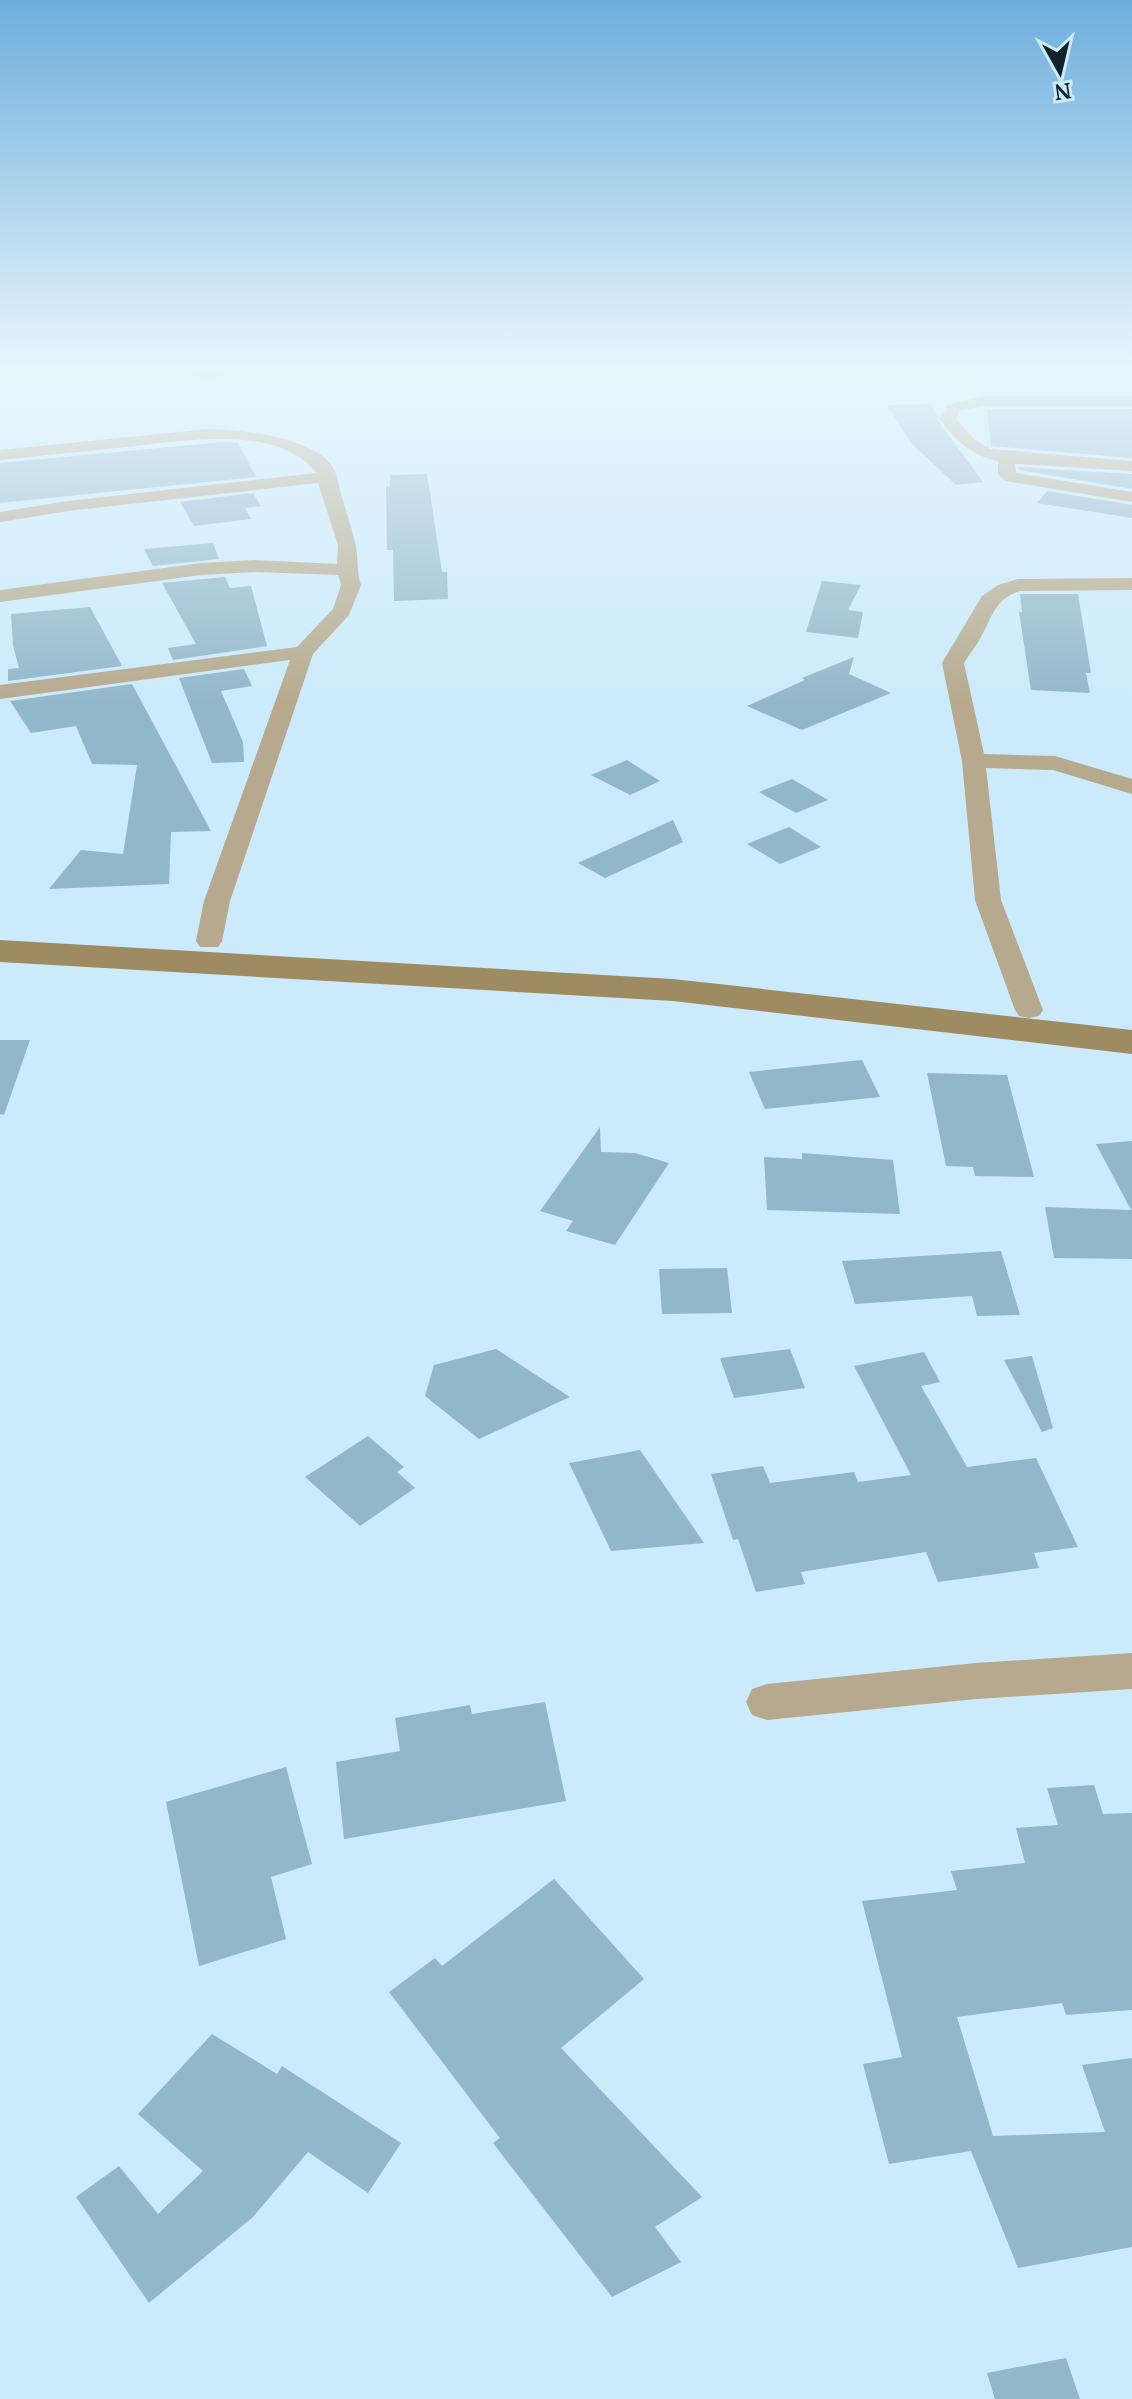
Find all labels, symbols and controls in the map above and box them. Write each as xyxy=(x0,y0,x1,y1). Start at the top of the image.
north arrow xyxy=(1020,32,1100,112)
text: N xyxy=(1052,77,1073,108)

